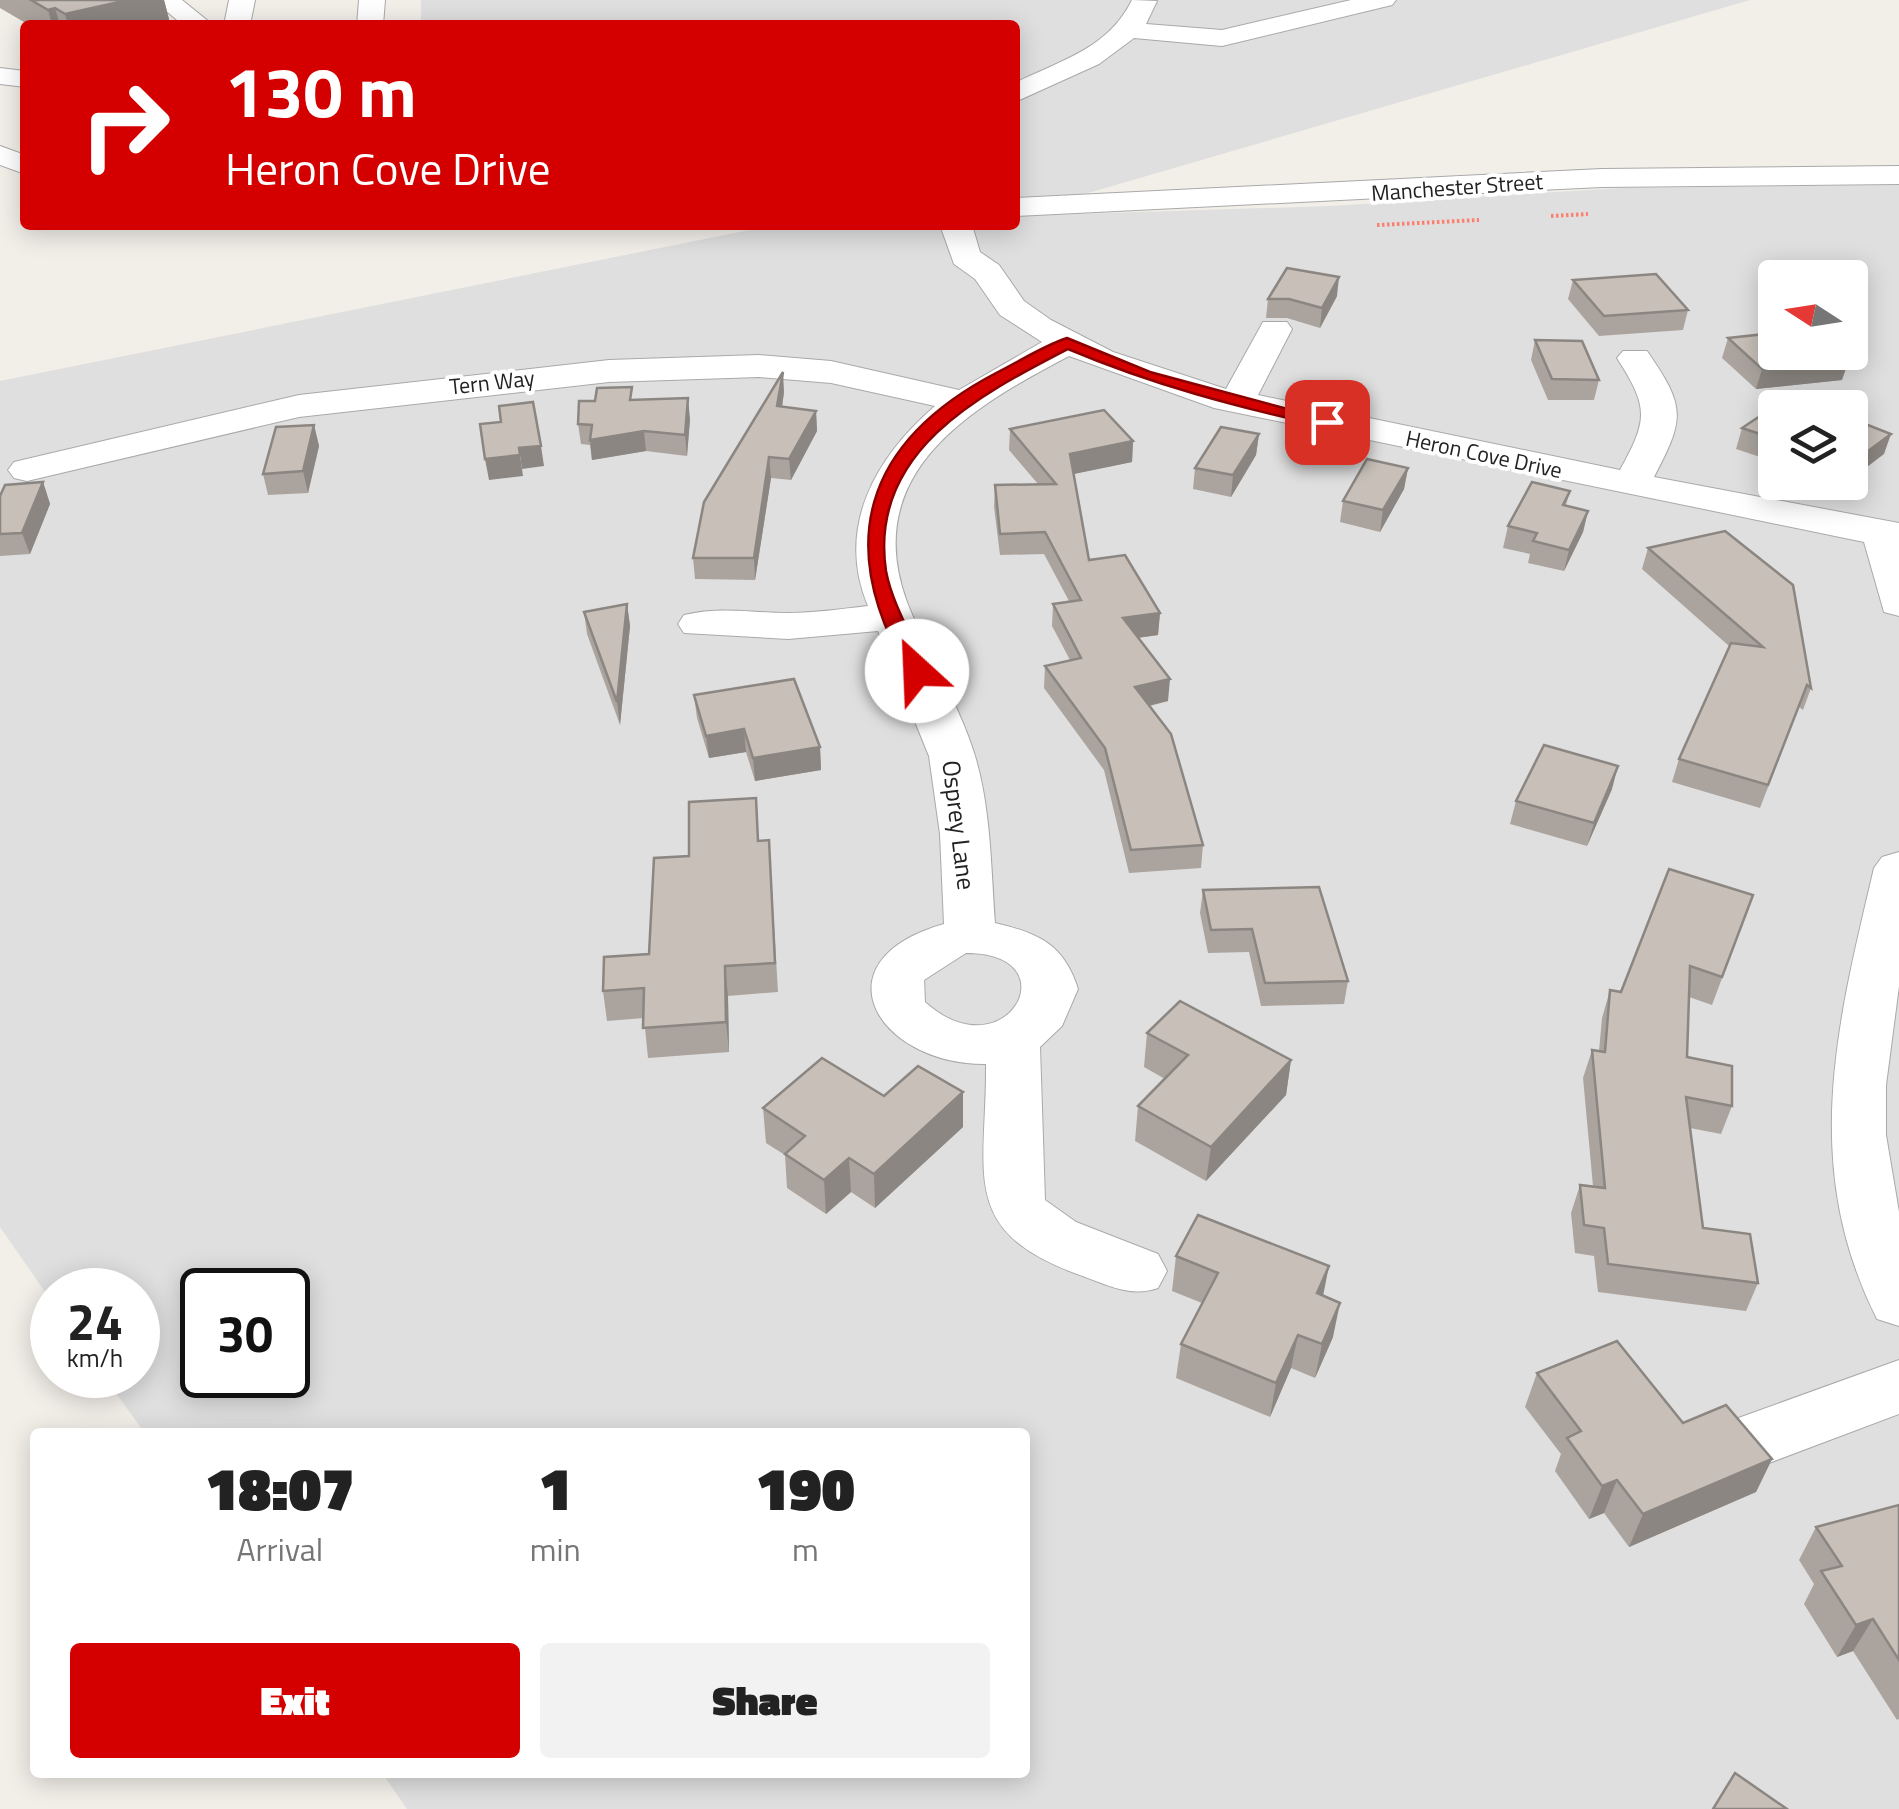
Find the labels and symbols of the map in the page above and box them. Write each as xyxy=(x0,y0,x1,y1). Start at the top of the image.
street label: Manchester Street xyxy=(1370,164,1544,210)
north arrow xyxy=(1758,260,1868,370)
street label: Tern Way xyxy=(448,361,537,403)
pin xyxy=(1285,380,1370,465)
street label: Heron Cove Drive xyxy=(1403,421,1565,487)
position arrow xyxy=(865,619,969,723)
street label: Osprey Lane xyxy=(932,758,986,892)
speed limit sign: 30 xyxy=(180,1268,310,1398)

